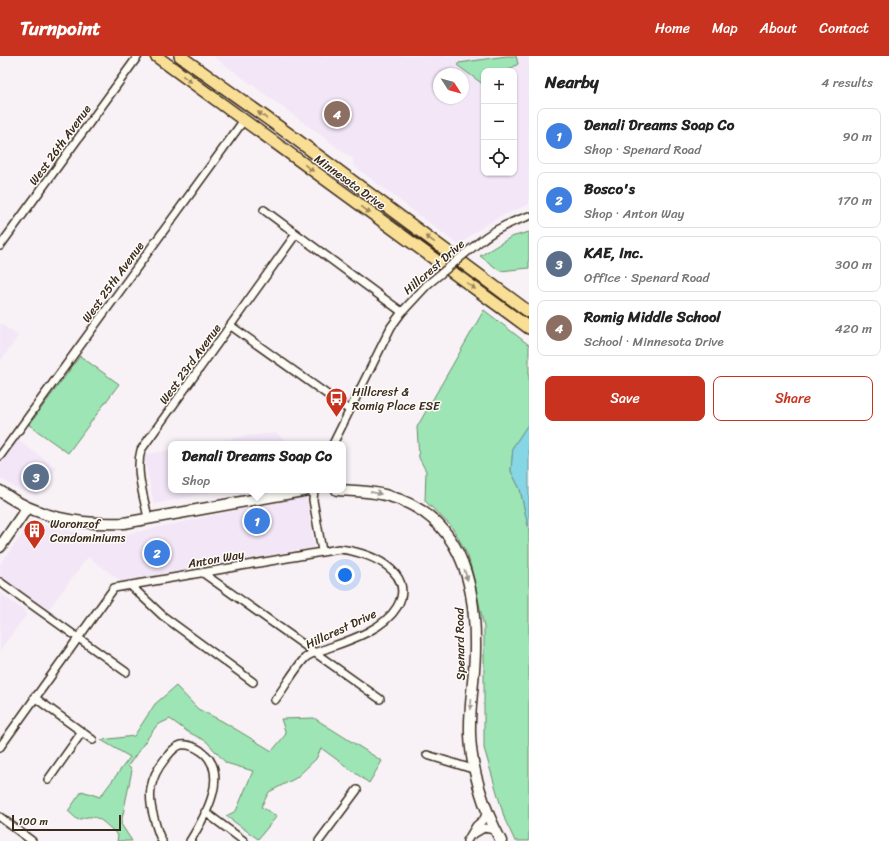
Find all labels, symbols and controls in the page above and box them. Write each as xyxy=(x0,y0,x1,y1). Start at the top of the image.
text: Turnpoint xyxy=(20,12,101,45)
text: Home xyxy=(655,16,690,41)
text: Map xyxy=(712,16,738,41)
text: About xyxy=(760,16,797,41)
text: Contact xyxy=(819,16,869,41)
text: Nearby xyxy=(545,67,599,97)
north arrow xyxy=(433,68,469,104)
map controls xyxy=(481,68,517,176)
button: + xyxy=(481,68,517,104)
text: 4 results xyxy=(821,71,873,94)
one-way arrow xyxy=(182,75,192,83)
pin: 4 xyxy=(324,99,350,129)
street label: West 26th Avenue xyxy=(23,100,97,190)
button: − xyxy=(481,104,517,140)
one-way arrow xyxy=(256,111,267,119)
text: Denali Dreams Soap Co xyxy=(584,112,734,138)
text: 1 xyxy=(556,125,562,148)
text: 90 m xyxy=(842,125,872,148)
text: Shop · Spenard Road xyxy=(584,138,701,161)
button: locate xyxy=(481,140,517,176)
street label: Minnesota Drive xyxy=(309,148,391,216)
one-way arrow xyxy=(304,164,315,172)
text: Bosco's xyxy=(584,176,635,202)
text: 2 xyxy=(555,189,563,212)
text: 170 m xyxy=(837,189,872,212)
text: Shop · Anton Way xyxy=(584,202,684,225)
one-way arrow xyxy=(361,206,372,214)
street label: Hillcrest Drive xyxy=(398,234,470,300)
one-way arrow xyxy=(425,235,435,243)
street label: West 25th Avenue xyxy=(76,236,150,327)
text: KAE, Inc. xyxy=(584,240,644,266)
text: 3 xyxy=(555,253,563,276)
text: 300 m xyxy=(835,253,872,276)
text: Office · Spenard Road xyxy=(584,266,709,289)
one-way arrow xyxy=(466,282,477,290)
text: Romig Middle School xyxy=(584,304,721,330)
text: 4 xyxy=(555,317,563,340)
text: 420 m xyxy=(835,317,872,340)
street label: West 23rd Avenue xyxy=(153,319,227,409)
text: School · Minnesota Drive xyxy=(584,330,724,353)
button: Save xyxy=(545,376,705,421)
button: Share xyxy=(713,376,873,421)
place label: Hillcrest & Romig Place ESE xyxy=(352,381,441,417)
bus stop icon: Hillcrest & Romig Place ESE xyxy=(324,386,350,419)
popup xyxy=(168,441,346,493)
text: Denali Dreams Soap Co xyxy=(182,443,332,469)
pin: 3 xyxy=(23,462,49,492)
text: Shop xyxy=(182,469,210,492)
one-way arrow xyxy=(370,490,382,496)
pin: 1 xyxy=(244,506,270,536)
place label: Woronzof Condominiums xyxy=(50,513,125,549)
building icon: Woronzof Condominiums xyxy=(22,518,48,551)
pin: 2 xyxy=(144,538,170,568)
street label: Anton Way xyxy=(185,543,247,575)
your location xyxy=(335,565,355,585)
one-way arrow xyxy=(463,570,469,582)
street label: Hillcrest Drive xyxy=(302,603,380,655)
street label: Spenard Road xyxy=(448,607,472,680)
one-way arrow xyxy=(468,698,475,710)
text: 100 m xyxy=(18,812,48,831)
scale bar xyxy=(12,813,121,832)

